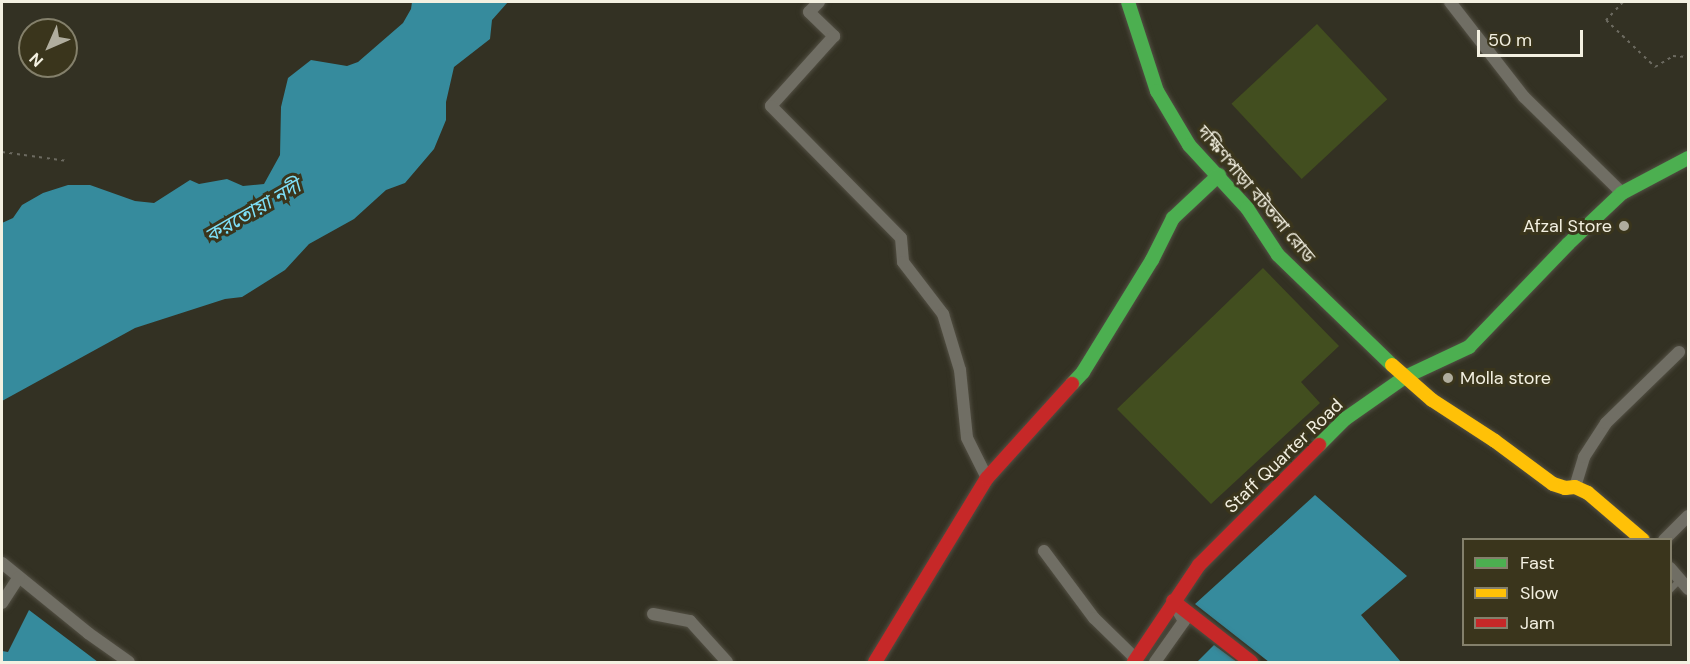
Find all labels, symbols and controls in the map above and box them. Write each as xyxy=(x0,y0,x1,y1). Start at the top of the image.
north arrow xyxy=(18,18,78,78)
scale bar xyxy=(1480,18,1586,56)
text: 50 m xyxy=(1488,28,1532,52)
text: N xyxy=(25,48,48,71)
street label: দক্ষিণপাড়া বটতলা রোড xyxy=(1192,121,1320,267)
water label: করতোয়া নদী xyxy=(201,174,305,248)
place label: Afzal Store xyxy=(1523,215,1612,237)
marker: Afzal Store xyxy=(1617,219,1631,233)
place label: Molla store xyxy=(1460,367,1551,389)
marker: Molla store xyxy=(1441,371,1455,385)
street label: Staff Quarter Road xyxy=(1221,394,1347,518)
legend xyxy=(1462,538,1672,646)
text: Fast xyxy=(1520,551,1555,575)
text: Slow xyxy=(1520,581,1559,605)
text: Jam xyxy=(1520,611,1555,635)

